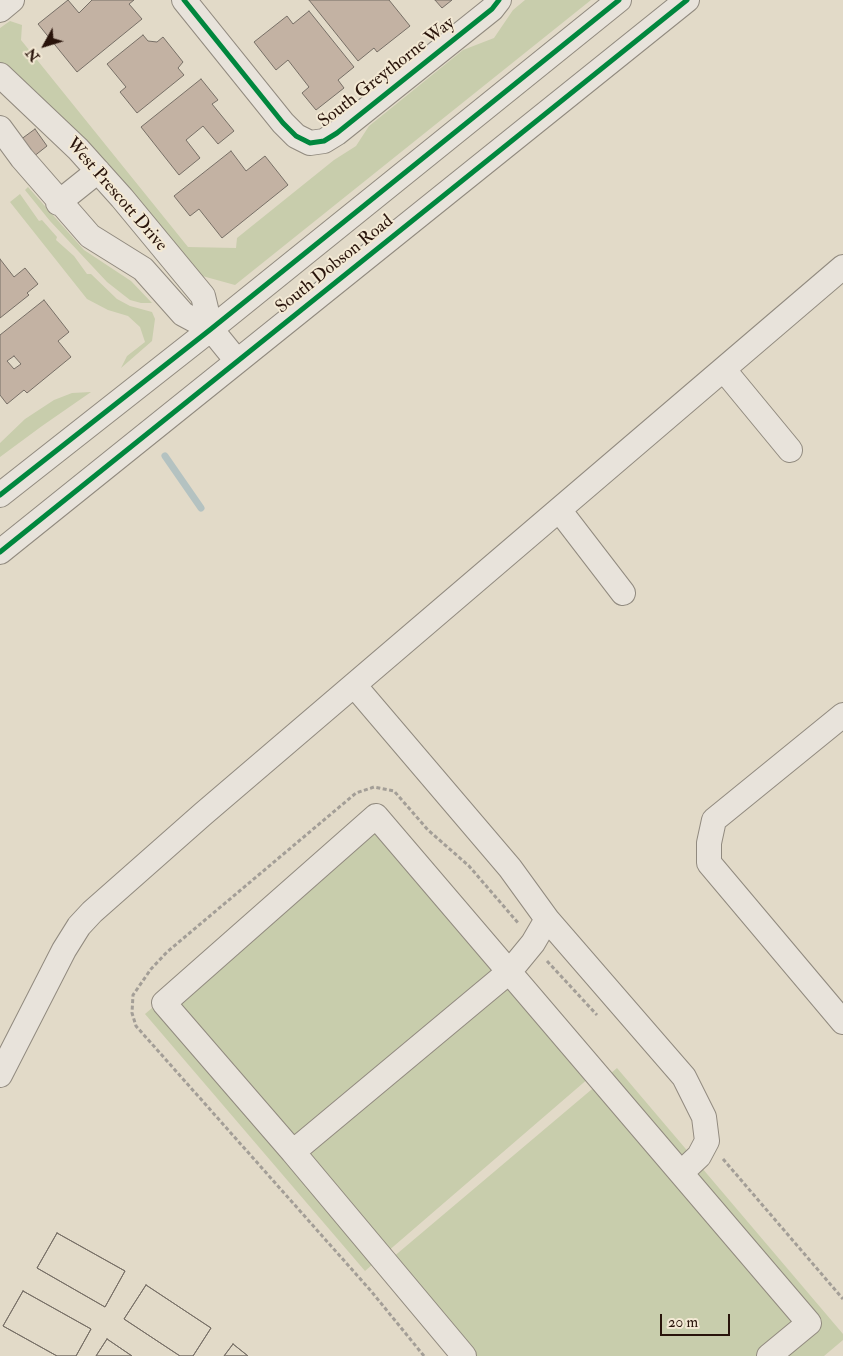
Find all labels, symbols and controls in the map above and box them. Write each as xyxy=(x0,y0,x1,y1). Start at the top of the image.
street label: South Greythorne Way xyxy=(314,13,460,133)
north arrow xyxy=(20,20,70,70)
text: N xyxy=(22,45,44,65)
street label: West Prescott Drive xyxy=(61,134,171,256)
street label: South Dobson Road xyxy=(272,211,398,319)
scale bar xyxy=(663,1304,733,1336)
text: 20 m xyxy=(668,1313,698,1332)

